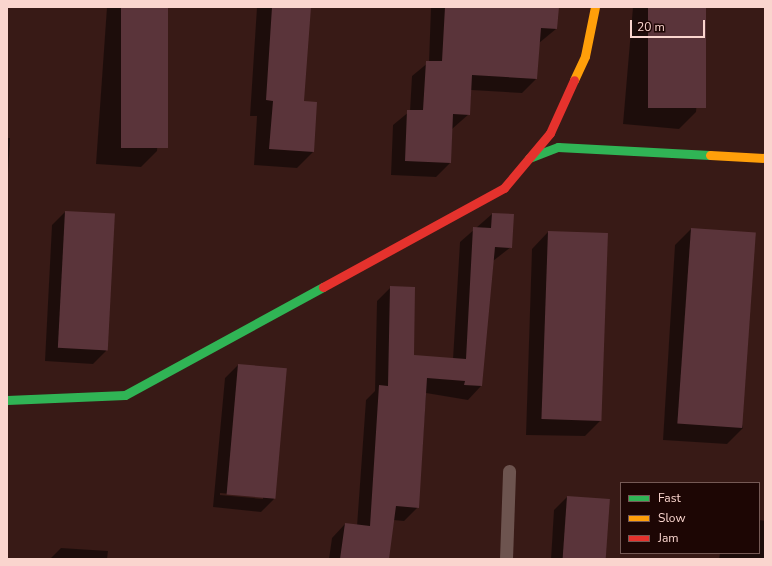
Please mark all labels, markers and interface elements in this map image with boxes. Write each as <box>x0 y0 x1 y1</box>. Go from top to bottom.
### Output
scale bar <box>632 12 707 38</box>
text: 20 m <box>637 19 665 35</box>
legend <box>620 482 760 554</box>
text: Fast <box>658 490 681 506</box>
text: Slow <box>658 510 686 526</box>
text: Jam <box>658 530 679 546</box>

